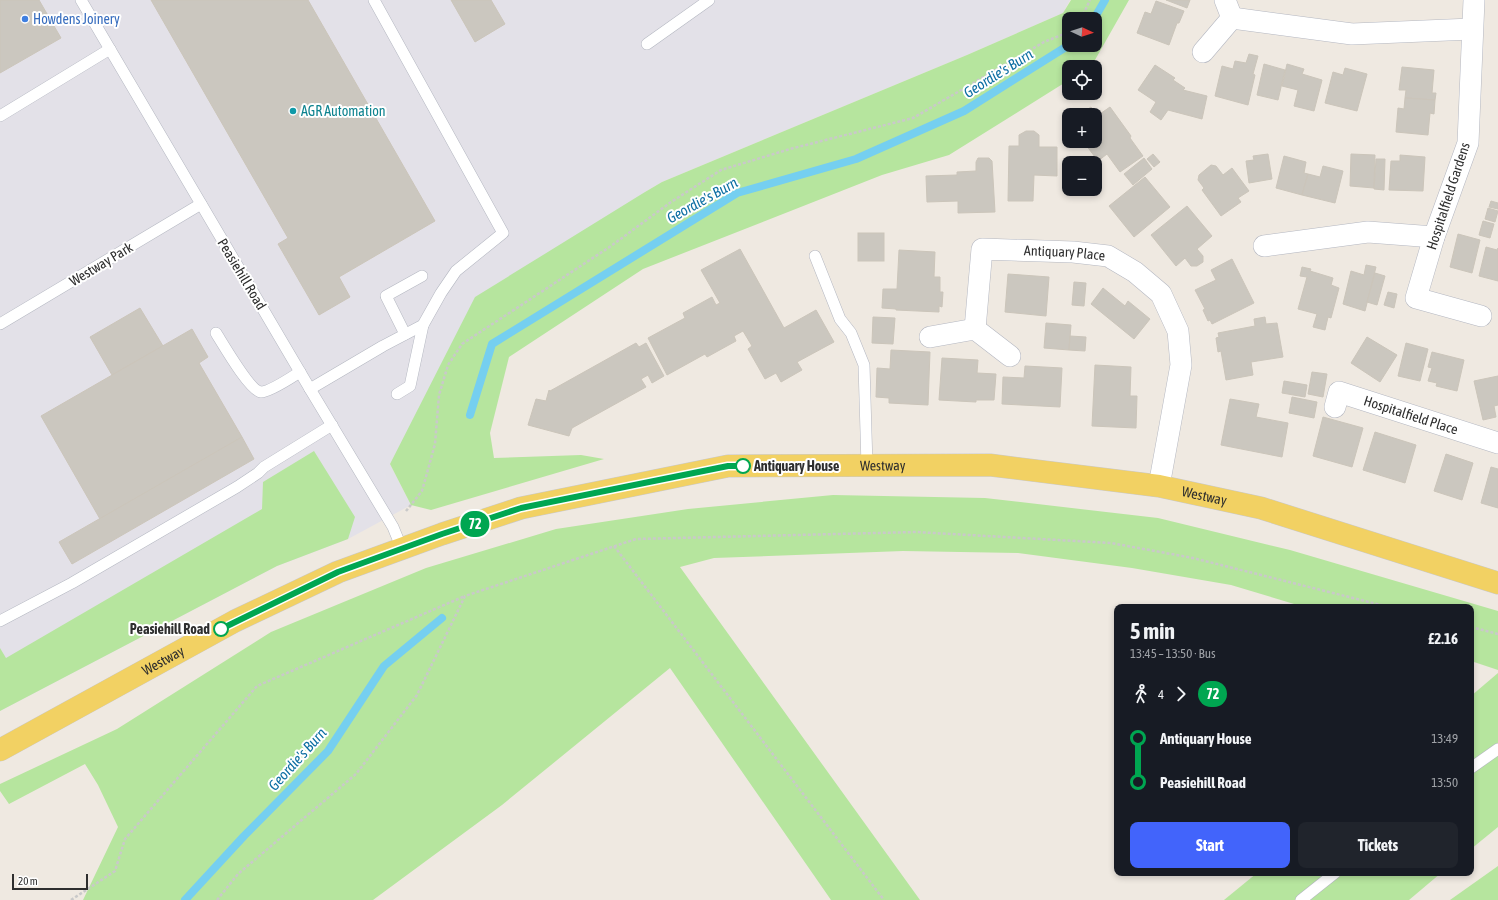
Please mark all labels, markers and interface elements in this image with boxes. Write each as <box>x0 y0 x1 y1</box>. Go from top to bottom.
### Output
place label: Howdens Joinery <box>33 11 120 27</box>
north arrow <box>1062 12 1102 52</box>
map controls <box>1062 12 1102 196</box>
marker: Howdens Joinery <box>20 14 30 24</box>
water label: Geordie's Burn <box>960 45 1036 101</box>
button: locate <box>1062 60 1102 100</box>
place label: AGR Automation <box>301 103 386 119</box>
marker: AGR Automation <box>288 106 298 116</box>
button: + <box>1062 108 1102 148</box>
street label: Hospitalfield Gardens <box>1423 140 1473 252</box>
button: − <box>1062 156 1102 196</box>
water label: Geordie's Burn <box>664 174 740 226</box>
street label: Peasiehill Road <box>214 236 270 312</box>
street label: Westway Park <box>67 239 135 289</box>
street label: Antiquary Place <box>1024 242 1106 264</box>
street label: Hospitalfield Place <box>1362 392 1460 438</box>
street label: Westway <box>860 457 906 473</box>
marker: Antiquary House <box>735 458 751 474</box>
place label: Antiquary House <box>753 458 839 474</box>
street label: Westway <box>1180 483 1229 508</box>
line badge: 72 <box>457 511 493 537</box>
text: 72 <box>468 516 482 532</box>
text: 5 min <box>1130 618 1175 644</box>
place label: Peasiehill Road <box>130 621 210 637</box>
marker: Peasiehill Road <box>213 621 229 637</box>
text: £2.16 <box>1428 630 1458 647</box>
street label: Westway <box>139 642 187 678</box>
text: 13:45 – 13:50 · Bus <box>1130 646 1216 661</box>
icon: walk <box>1130 683 1152 705</box>
icon: forward <box>1170 683 1192 705</box>
text: 72 <box>1206 686 1219 702</box>
text: 4 <box>1158 687 1164 702</box>
water label: Geordie's Burn <box>264 724 330 794</box>
text: Antiquary House <box>1160 730 1252 747</box>
text: 13:49 <box>1431 731 1458 746</box>
text: Peasiehill Road <box>1160 774 1246 791</box>
text: 13:50 <box>1431 775 1458 790</box>
button: Start <box>1130 822 1290 868</box>
button: Tickets <box>1298 822 1458 868</box>
scale bar <box>12 872 88 891</box>
text: 20 m <box>18 875 38 887</box>

